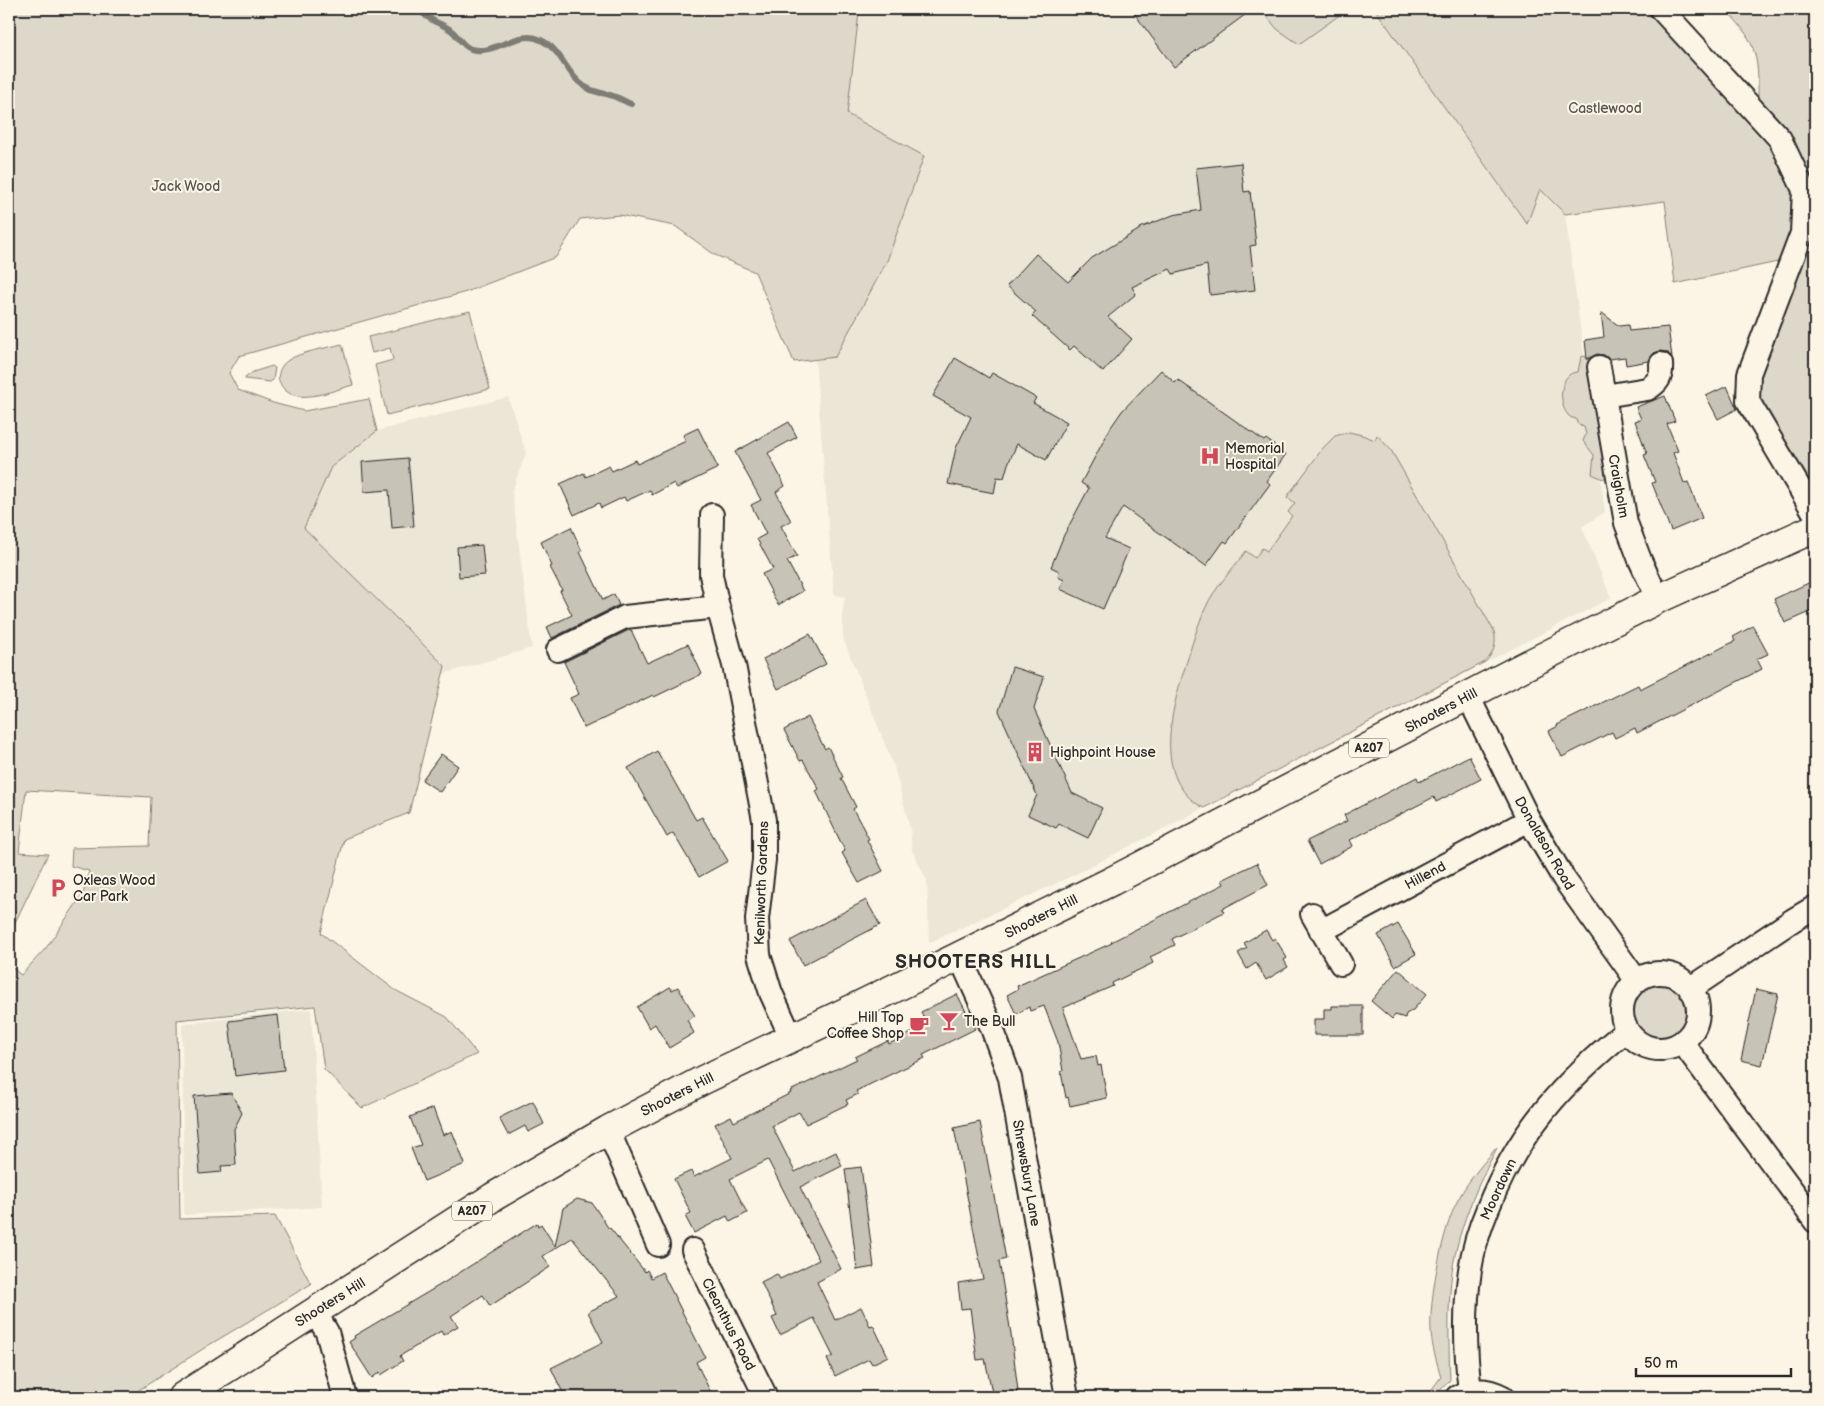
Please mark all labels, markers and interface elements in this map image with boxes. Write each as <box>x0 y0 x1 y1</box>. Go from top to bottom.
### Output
park label: Castlewood <box>1568 100 1642 117</box>
park label: Jack Wood <box>152 178 220 195</box>
place label: Memorial Hospital <box>1225 440 1284 473</box>
hospital icon: Memorial Hospital <box>1199 445 1221 467</box>
street label: Craigholm <box>1605 453 1632 519</box>
street label: Shooters Hill <box>1402 684 1480 737</box>
road number: A207 <box>1349 738 1389 758</box>
building icon: Highpoint House <box>1024 741 1046 763</box>
place label: Highpoint House <box>1050 744 1156 761</box>
street label: Donaldson Road <box>1511 793 1578 893</box>
street label: Kenilworth Gardens <box>751 821 772 945</box>
street label: Hillend <box>1402 858 1449 893</box>
place label: Oxleas Wood Car Park <box>73 872 156 905</box>
parking icon: Oxleas Wood Car Park <box>47 877 69 899</box>
street label: Shooters Hill <box>1002 891 1081 942</box>
district label: SHOOTERS HILL <box>895 951 1057 974</box>
place label: Hill Top Coffee Shop <box>827 1009 904 1042</box>
bar icon: The Bull <box>938 1010 960 1032</box>
place label: The Bull <box>964 1013 1016 1030</box>
cafe icon: Hill Top Coffee Shop <box>908 1014 930 1036</box>
street label: Shooters Hill <box>638 1069 717 1120</box>
street label: Shrewsbury Lane <box>1009 1119 1044 1228</box>
street label: Moordown <box>1477 1156 1520 1223</box>
road number: A207 <box>452 1202 492 1220</box>
street label: Shooters Hill <box>292 1274 369 1331</box>
street label: Cleanthus Road <box>698 1275 759 1373</box>
scale bar <box>1636 1346 1792 1378</box>
text: 50 m <box>1644 1354 1678 1373</box>

